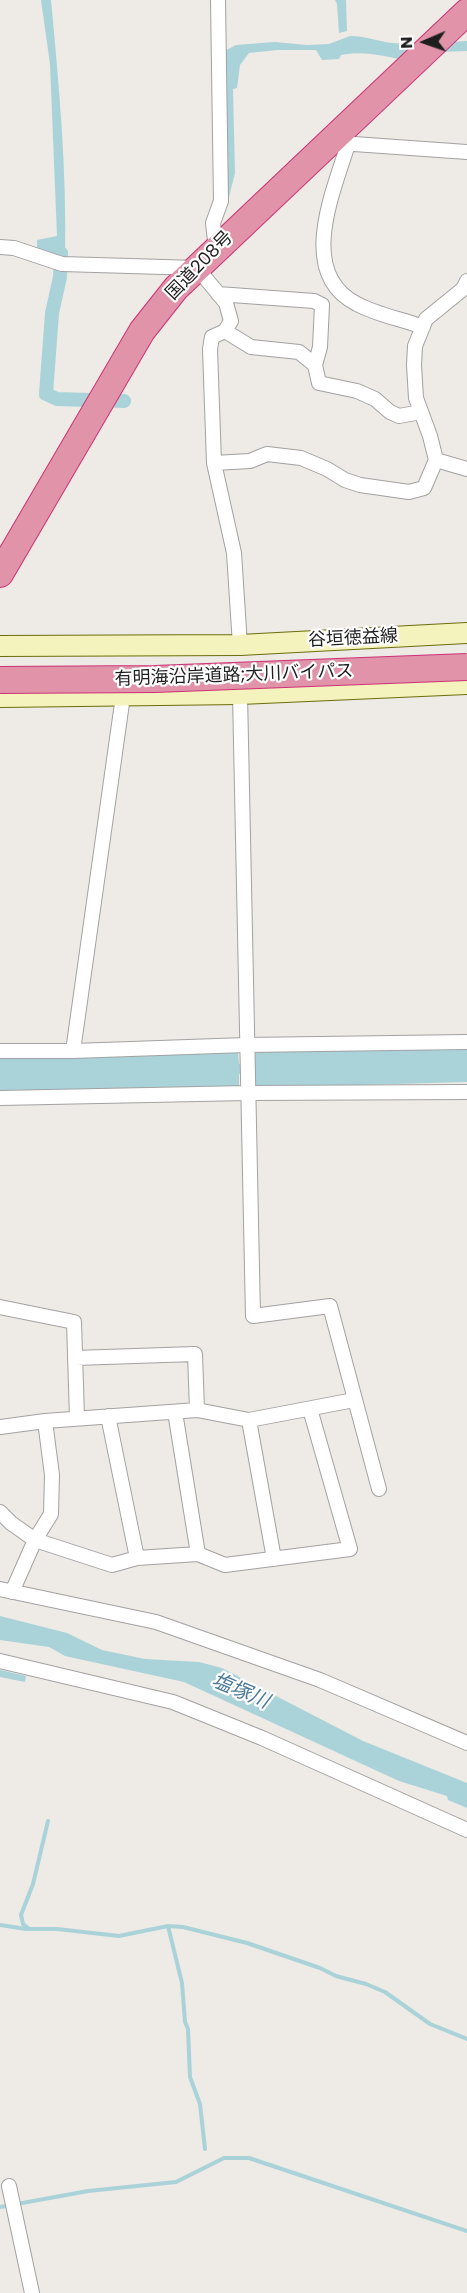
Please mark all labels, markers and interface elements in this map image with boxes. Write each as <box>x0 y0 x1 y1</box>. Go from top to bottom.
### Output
north arrow <box>395 12 455 72</box>
text: N <box>395 36 418 49</box>
street label: 国道208号 <box>162 227 238 305</box>
street label: 谷垣徳益線 <box>307 626 399 652</box>
street label: 有明海沿岸道路;大川バイパス <box>114 661 354 691</box>
water label: 塩塚川 <box>208 1669 272 1715</box>

